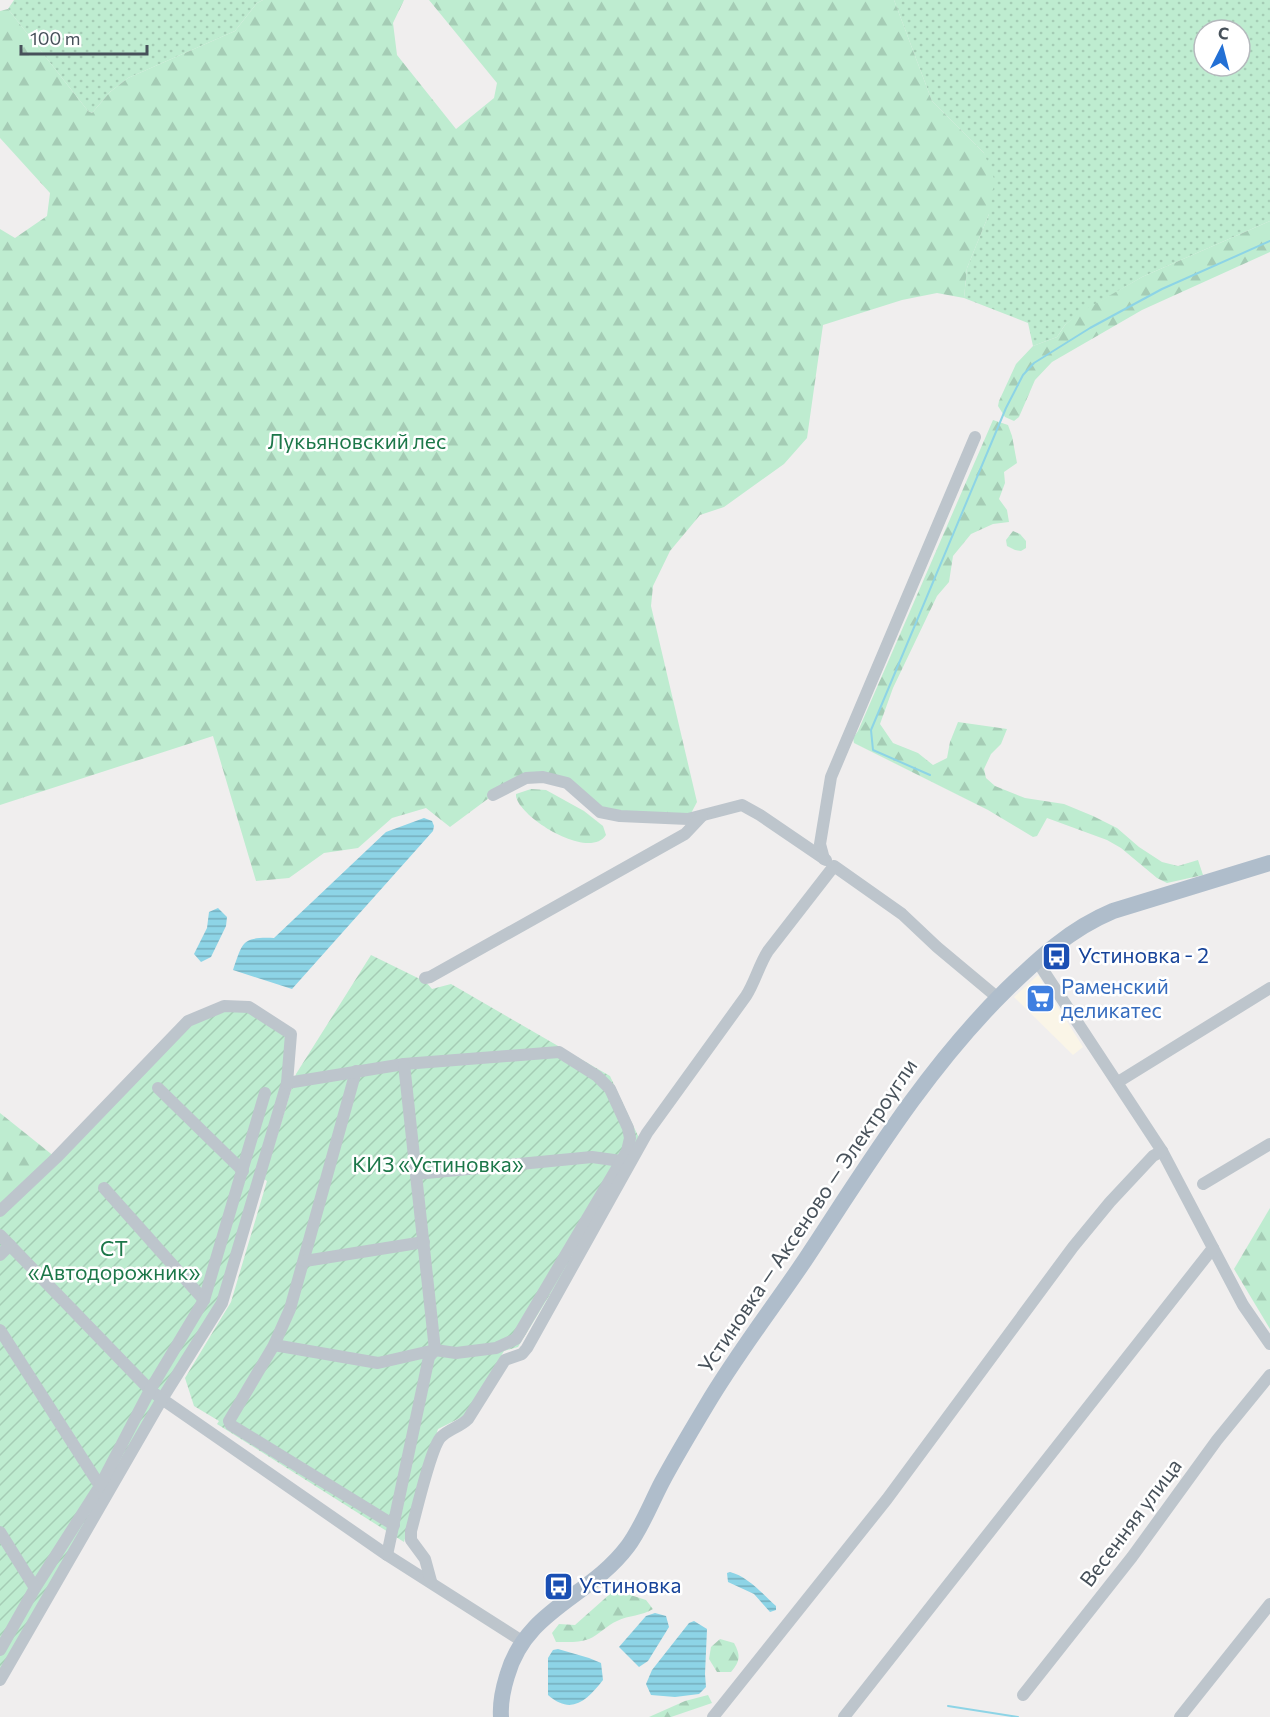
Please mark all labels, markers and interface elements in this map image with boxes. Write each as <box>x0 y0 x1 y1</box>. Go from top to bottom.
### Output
scale bar <box>21 18 147 56</box>
north arrow <box>1192 18 1252 78</box>
text: С <box>1217 23 1230 43</box>
text: 100 m <box>30 27 80 49</box>
park label: Лукьяновский лес <box>268 428 446 453</box>
bus stop icon: Устиновка - 2 <box>1041 940 1073 972</box>
place label: Устиновка - 2 <box>1078 942 1209 967</box>
place label: Раменский деликатес <box>1061 973 1169 1022</box>
supermarket icon: Раменский деликатес <box>1024 983 1056 1015</box>
street label: Устиновка — Аксеново — Электроугли <box>692 1054 921 1377</box>
park label: КИЗ «Устиновка» <box>352 1151 524 1176</box>
park label: СТ «Автодорожник» <box>28 1235 200 1284</box>
street label: Весенняя улица <box>1074 1453 1186 1591</box>
bus stop icon: Устиновка <box>542 1570 574 1602</box>
place label: Устиновка <box>579 1572 681 1597</box>

